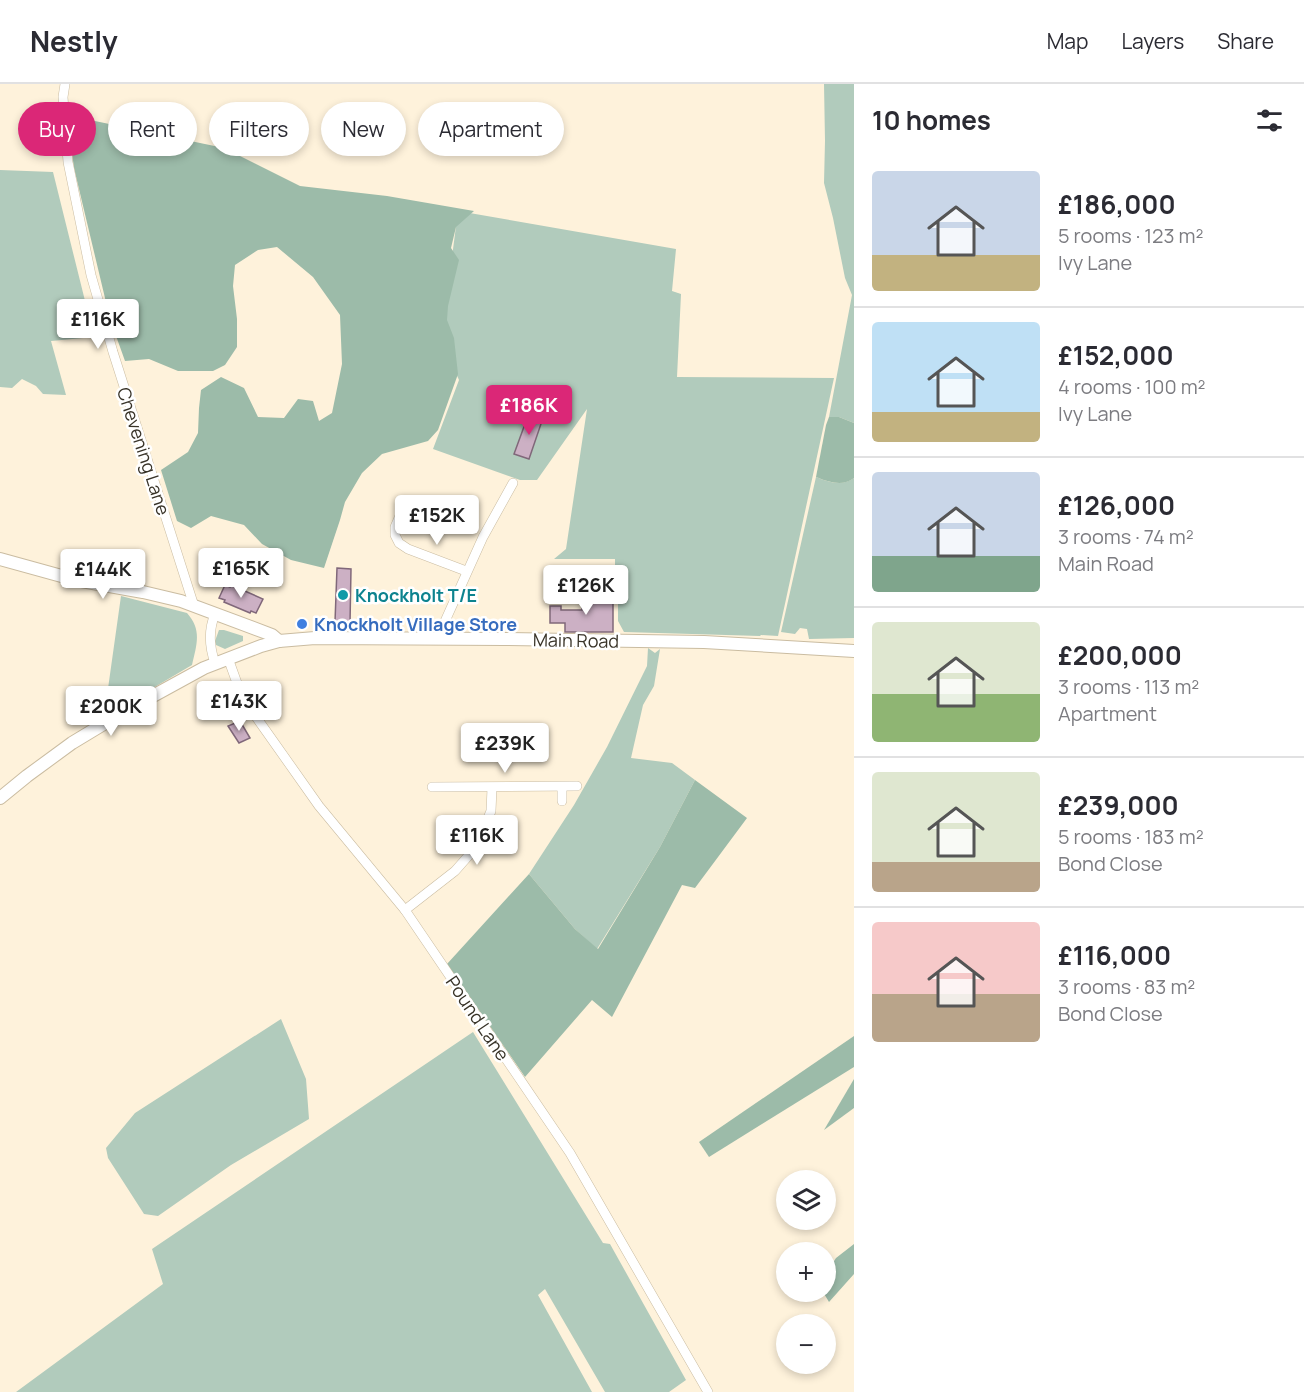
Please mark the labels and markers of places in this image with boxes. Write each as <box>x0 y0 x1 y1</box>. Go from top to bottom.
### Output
pin: £116K <box>56 299 140 350</box>
pin: £186K <box>487 385 571 436</box>
pin: £152K <box>395 495 479 546</box>
pin: £165K <box>199 548 283 599</box>
pin: £144K <box>61 549 145 600</box>
pin: £126K <box>544 565 628 616</box>
place label: Knockholt T/E <box>355 583 477 607</box>
marker: Knockholt T/E <box>336 588 350 602</box>
place label: Knockholt Village Store <box>314 612 517 636</box>
marker: Knockholt Village Store <box>295 617 309 631</box>
pin: £143K <box>197 681 281 732</box>
pin: £200K <box>69 686 153 737</box>
pin: £239K <box>463 723 547 774</box>
pin: £116K <box>435 815 519 866</box>

